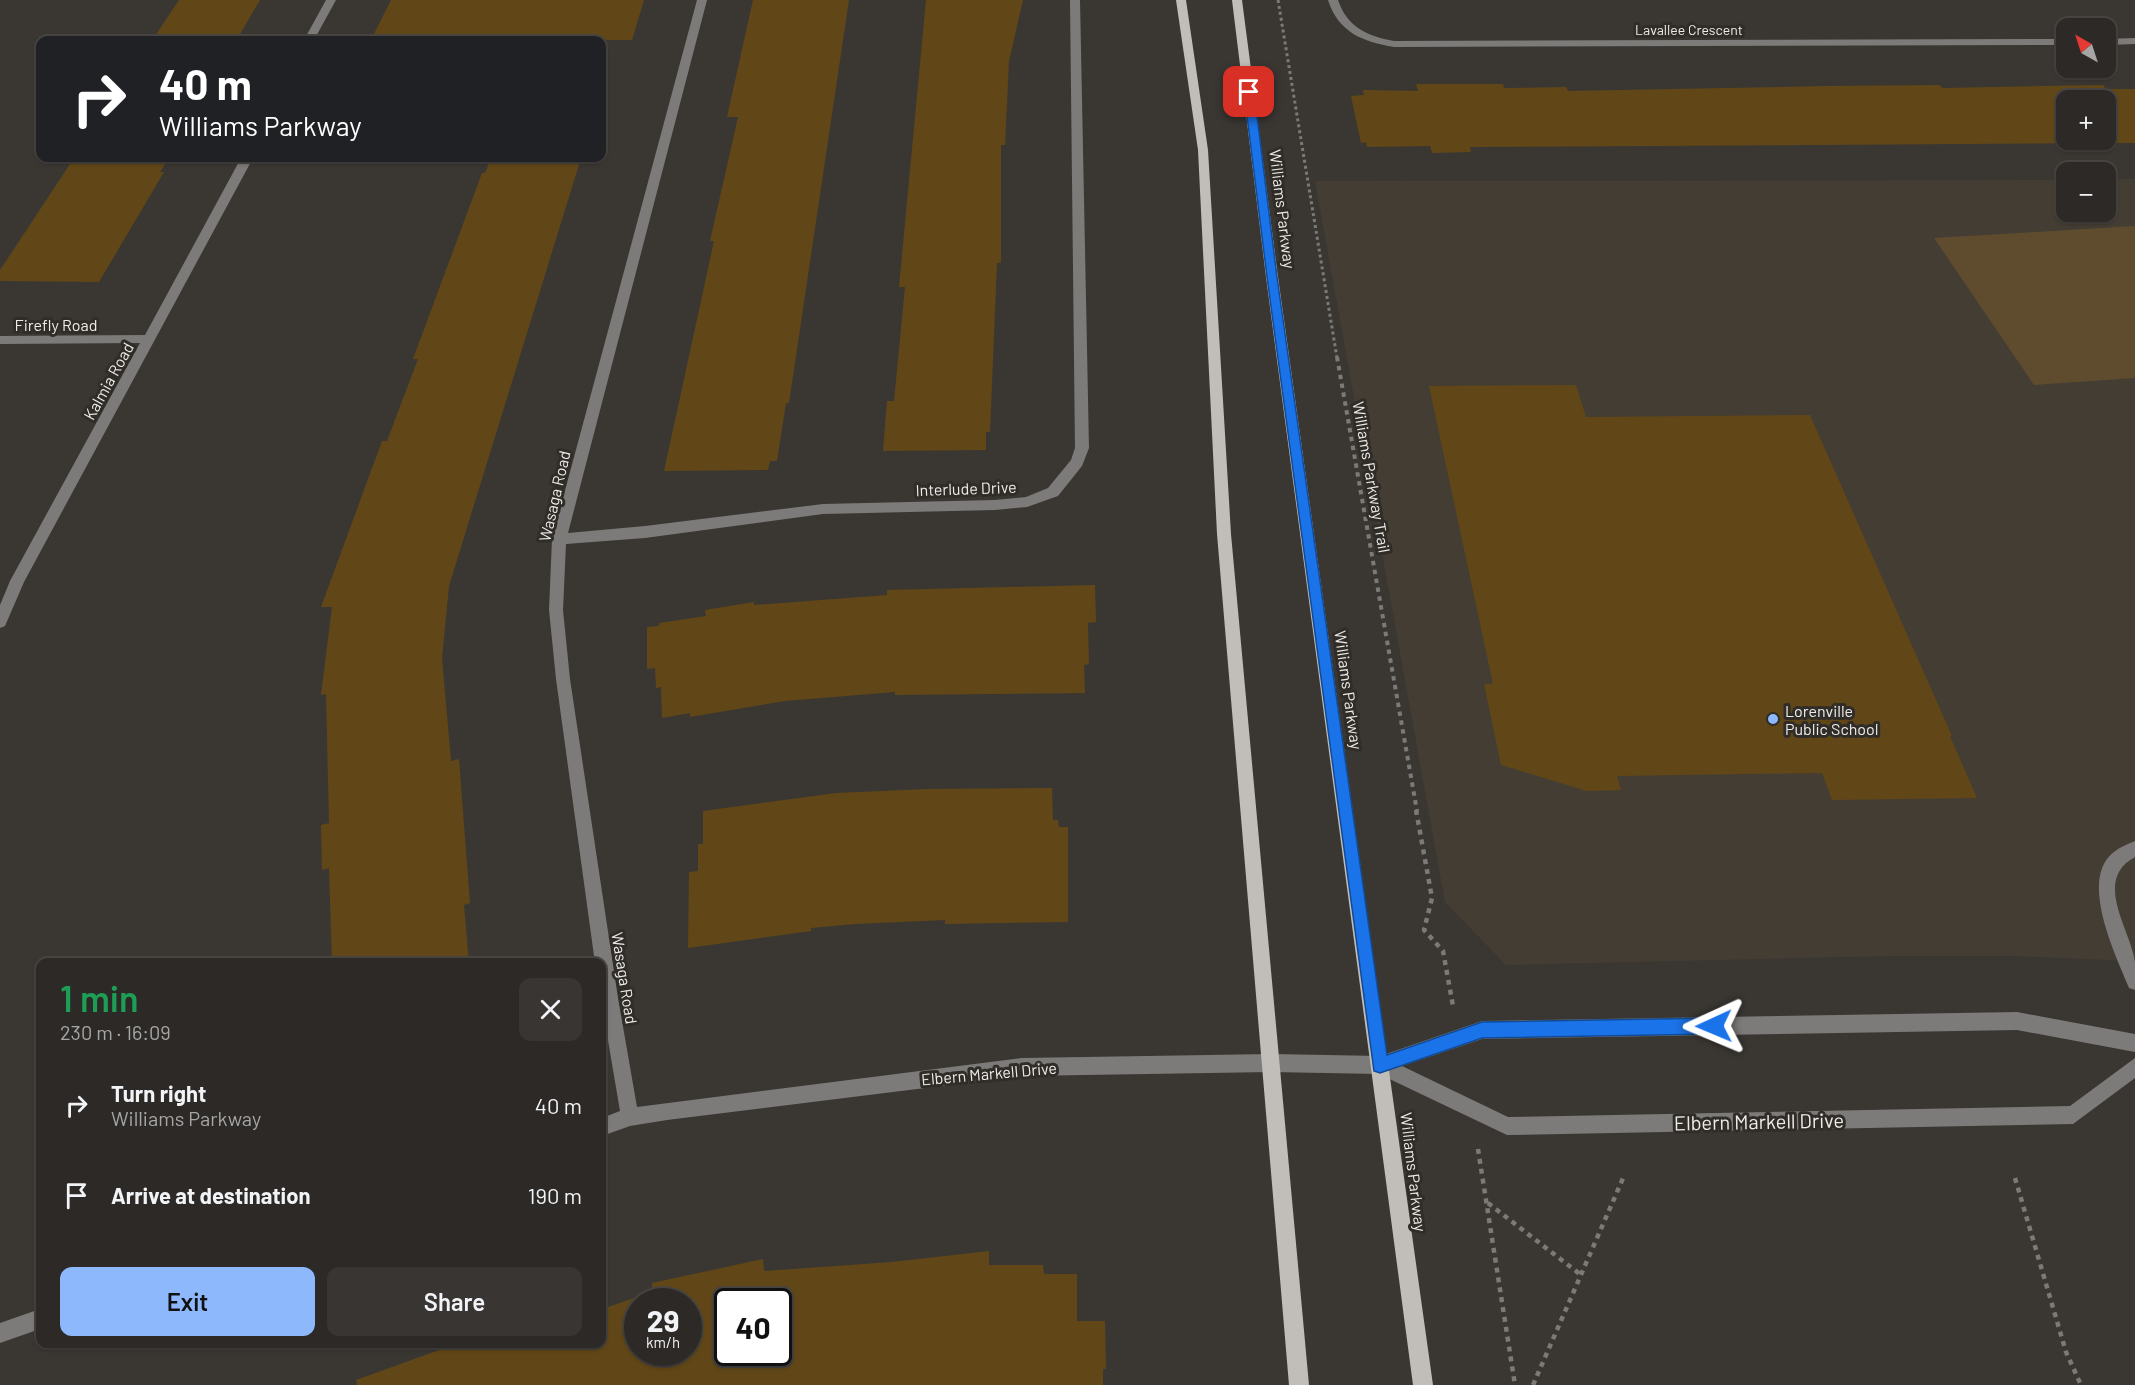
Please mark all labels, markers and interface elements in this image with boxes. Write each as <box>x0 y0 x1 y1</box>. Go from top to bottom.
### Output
north arrow <box>2056 18 2116 78</box>
map controls <box>2056 18 2116 222</box>
street label: Lavallee Crescent <box>1635 21 1743 38</box>
text: 40 m <box>159 58 252 108</box>
icon: right <box>60 60 138 138</box>
pin <box>1223 66 1274 117</box>
icon: arrive <box>1232 75 1265 108</box>
button: + <box>2056 90 2116 150</box>
text: Williams Parkway <box>159 109 362 141</box>
street label: Williams Parkway <box>1266 148 1300 270</box>
button: − <box>2056 162 2116 222</box>
street label: Firefly Road <box>15 315 97 334</box>
street label: Kalmia Road <box>79 339 137 423</box>
street label: Williams Parkway Trail <box>1349 400 1395 554</box>
street label: Wasaga Road <box>534 449 574 543</box>
street label: Interlude Drive <box>915 477 1017 499</box>
street label: Williams Parkway <box>1331 629 1367 751</box>
place label: Lorenville Public School <box>1785 701 1878 738</box>
marker: Lorenville Public School <box>1766 712 1780 726</box>
street label: Wasaga Road <box>608 931 642 1025</box>
text: 1 min <box>60 976 139 1019</box>
button: close <box>519 978 582 1041</box>
position arrow <box>1682 994 1746 1058</box>
text: 230 m · 16:09 <box>60 1020 171 1044</box>
street label: Elbern Markell Drive <box>920 1058 1058 1088</box>
text: Turn right <box>111 1080 206 1106</box>
icon: right <box>60 1089 93 1122</box>
text: 40 m <box>535 1092 582 1118</box>
text: Williams Parkway <box>111 1106 261 1130</box>
street label: Elbern Markell Drive <box>1674 1108 1844 1134</box>
street label: Williams Parkway <box>1397 1111 1431 1233</box>
icon: arrive <box>60 1179 93 1212</box>
text: Arrive at destination <box>111 1182 310 1208</box>
text: 190 m <box>528 1182 582 1208</box>
button: Exit <box>60 1267 315 1336</box>
button: Share <box>327 1267 582 1336</box>
speed limit sign: 40 <box>714 1288 792 1366</box>
text: 29 <box>647 1302 679 1338</box>
text: km/h <box>646 1333 680 1351</box>

